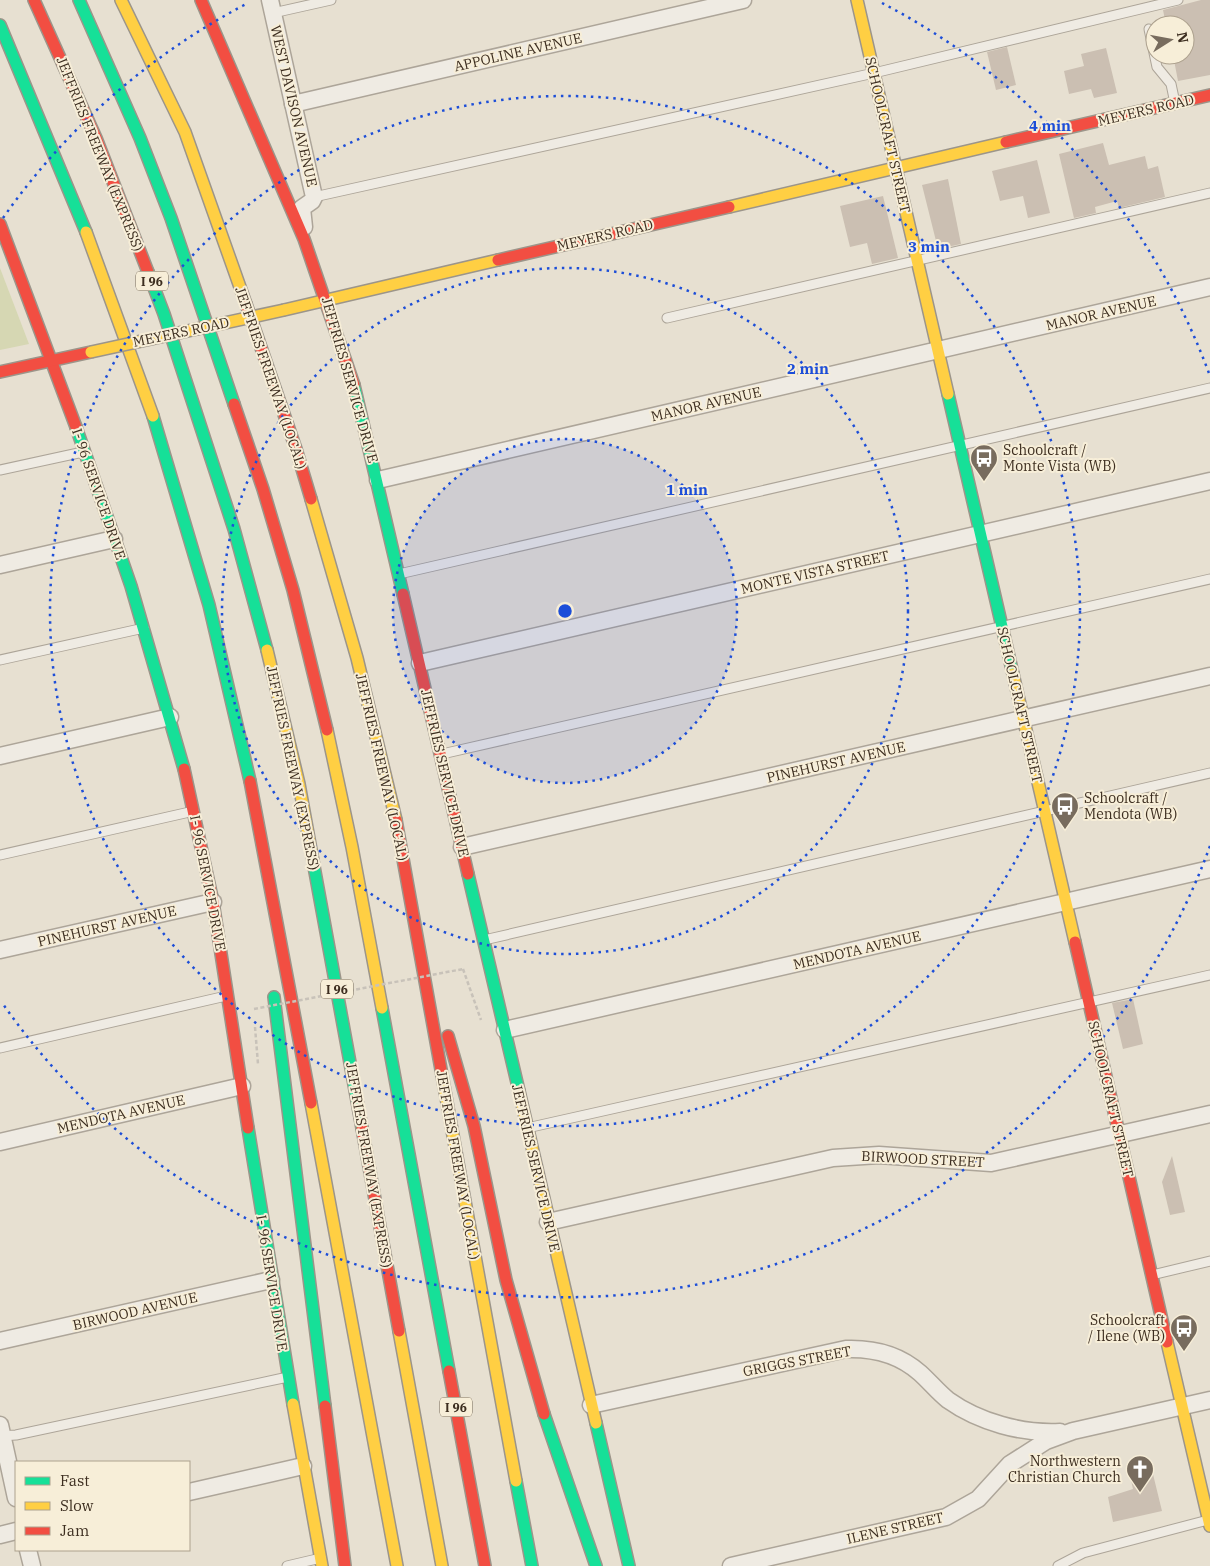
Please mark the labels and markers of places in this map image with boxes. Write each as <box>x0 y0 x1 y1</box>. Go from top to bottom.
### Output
place label: Schoolcraft / Monte Vista (WB) <box>1003 441 1116 475</box>
bus stop icon: Schoolcraft / Monte Vista (WB) <box>969 443 999 482</box>
centre of rings <box>556 602 574 620</box>
place label: Schoolcraft / Mendota (WB) <box>1084 789 1177 823</box>
bus stop icon: Schoolcraft / Mendota (WB) <box>1050 791 1080 830</box>
place label: Schoolcraft / Ilene (WB) <box>1088 1311 1165 1345</box>
bus stop icon: Schoolcraft / Ilene (WB) <box>1169 1313 1199 1352</box>
place label: Northwestern Christian Church <box>1008 1452 1121 1486</box>
church icon: Northwestern Christian Church <box>1125 1454 1155 1493</box>

